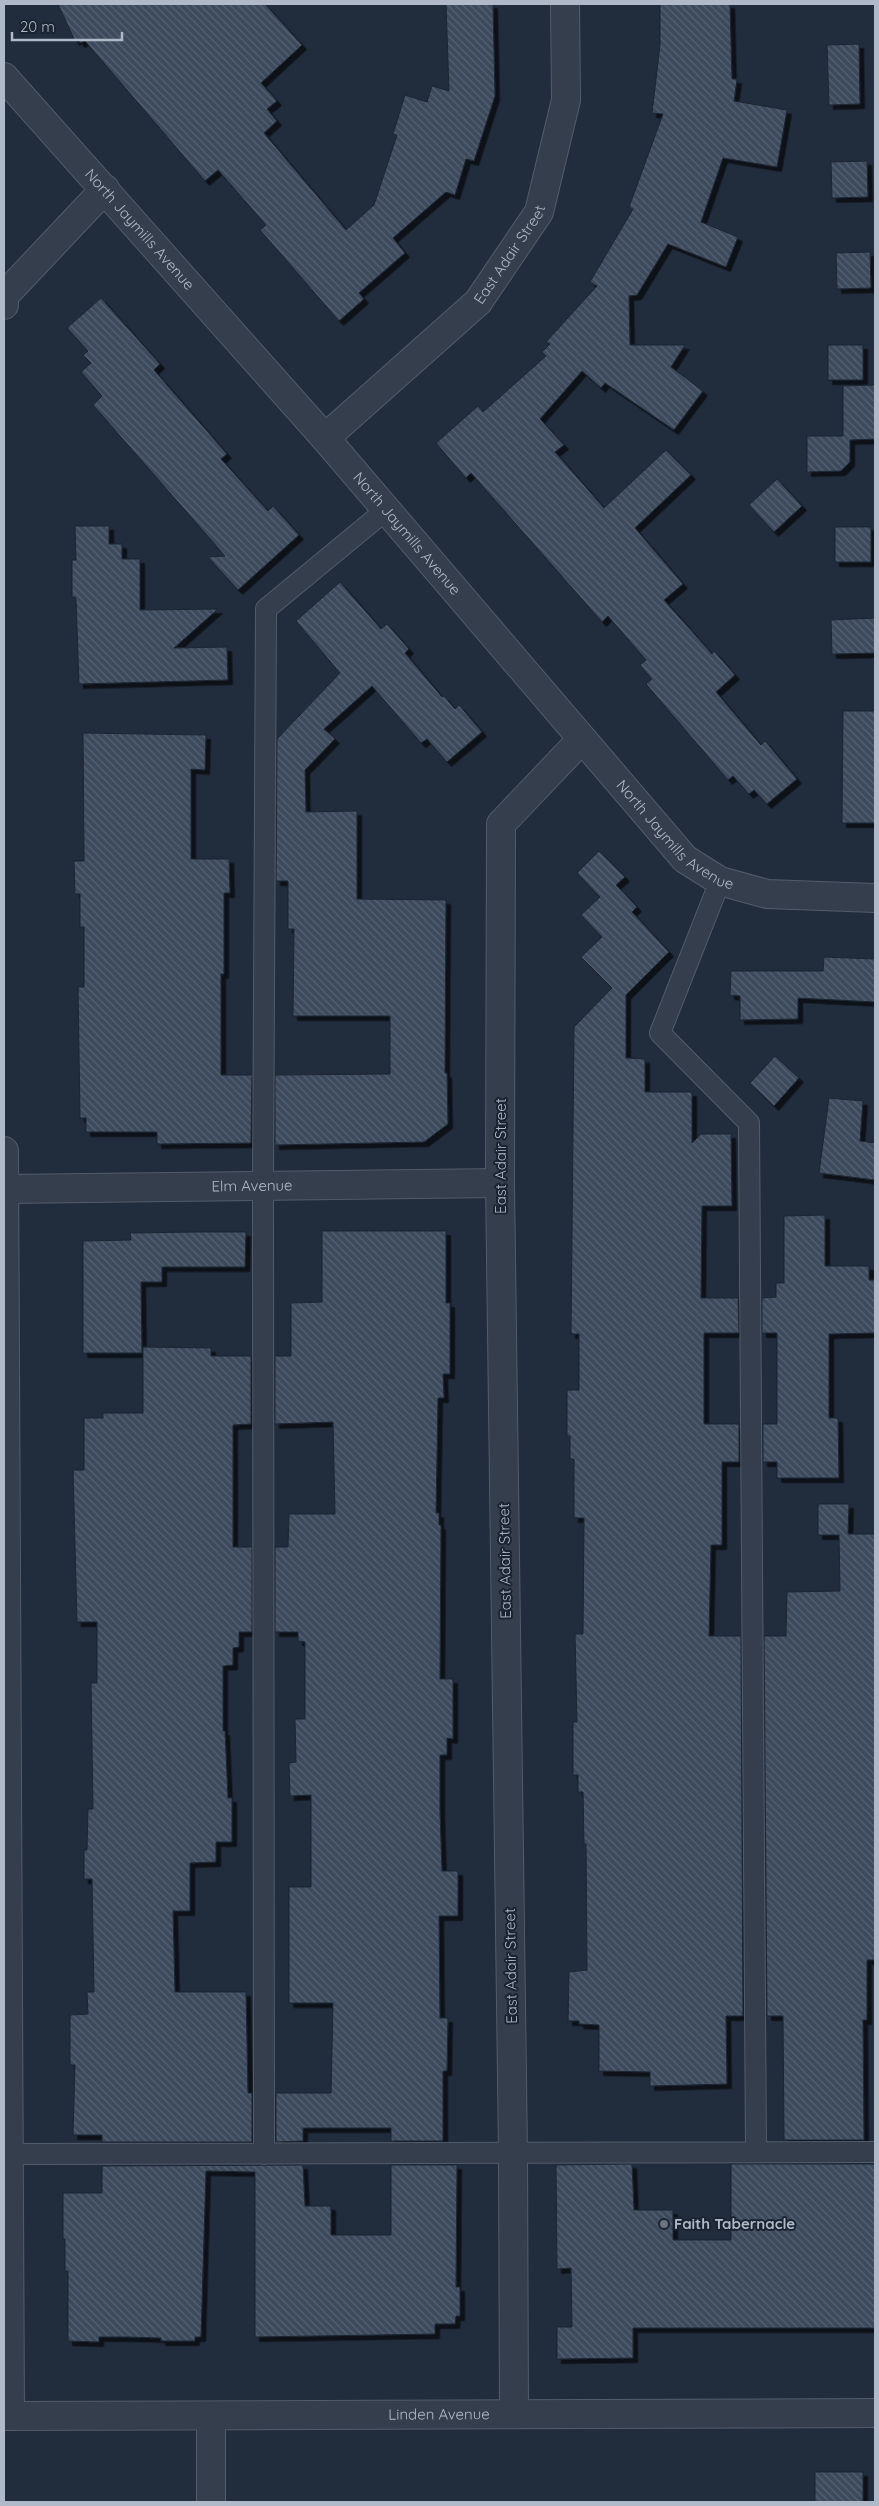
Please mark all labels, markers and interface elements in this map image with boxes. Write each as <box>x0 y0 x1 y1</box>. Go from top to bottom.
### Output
scale bar <box>12 10 122 42</box>
text: 20 m <box>20 17 55 36</box>
street label: North Jaymills Avenue <box>81 164 199 294</box>
street label: East Adair Street <box>469 203 549 308</box>
street label: North Jaymills Avenue <box>349 468 465 599</box>
street label: North Jaymills Avenue <box>612 776 736 893</box>
street label: East Adair Street <box>491 1098 510 1214</box>
street label: Elm Avenue <box>211 1176 293 1195</box>
street label: East Adair Street <box>494 1503 515 1619</box>
street label: East Adair Street <box>500 1908 521 2024</box>
place label: Faith Tabernacle <box>674 2214 795 2233</box>
marker: Faith Tabernacle <box>658 2218 670 2230</box>
street label: Linden Avenue <box>388 2404 490 2424</box>

